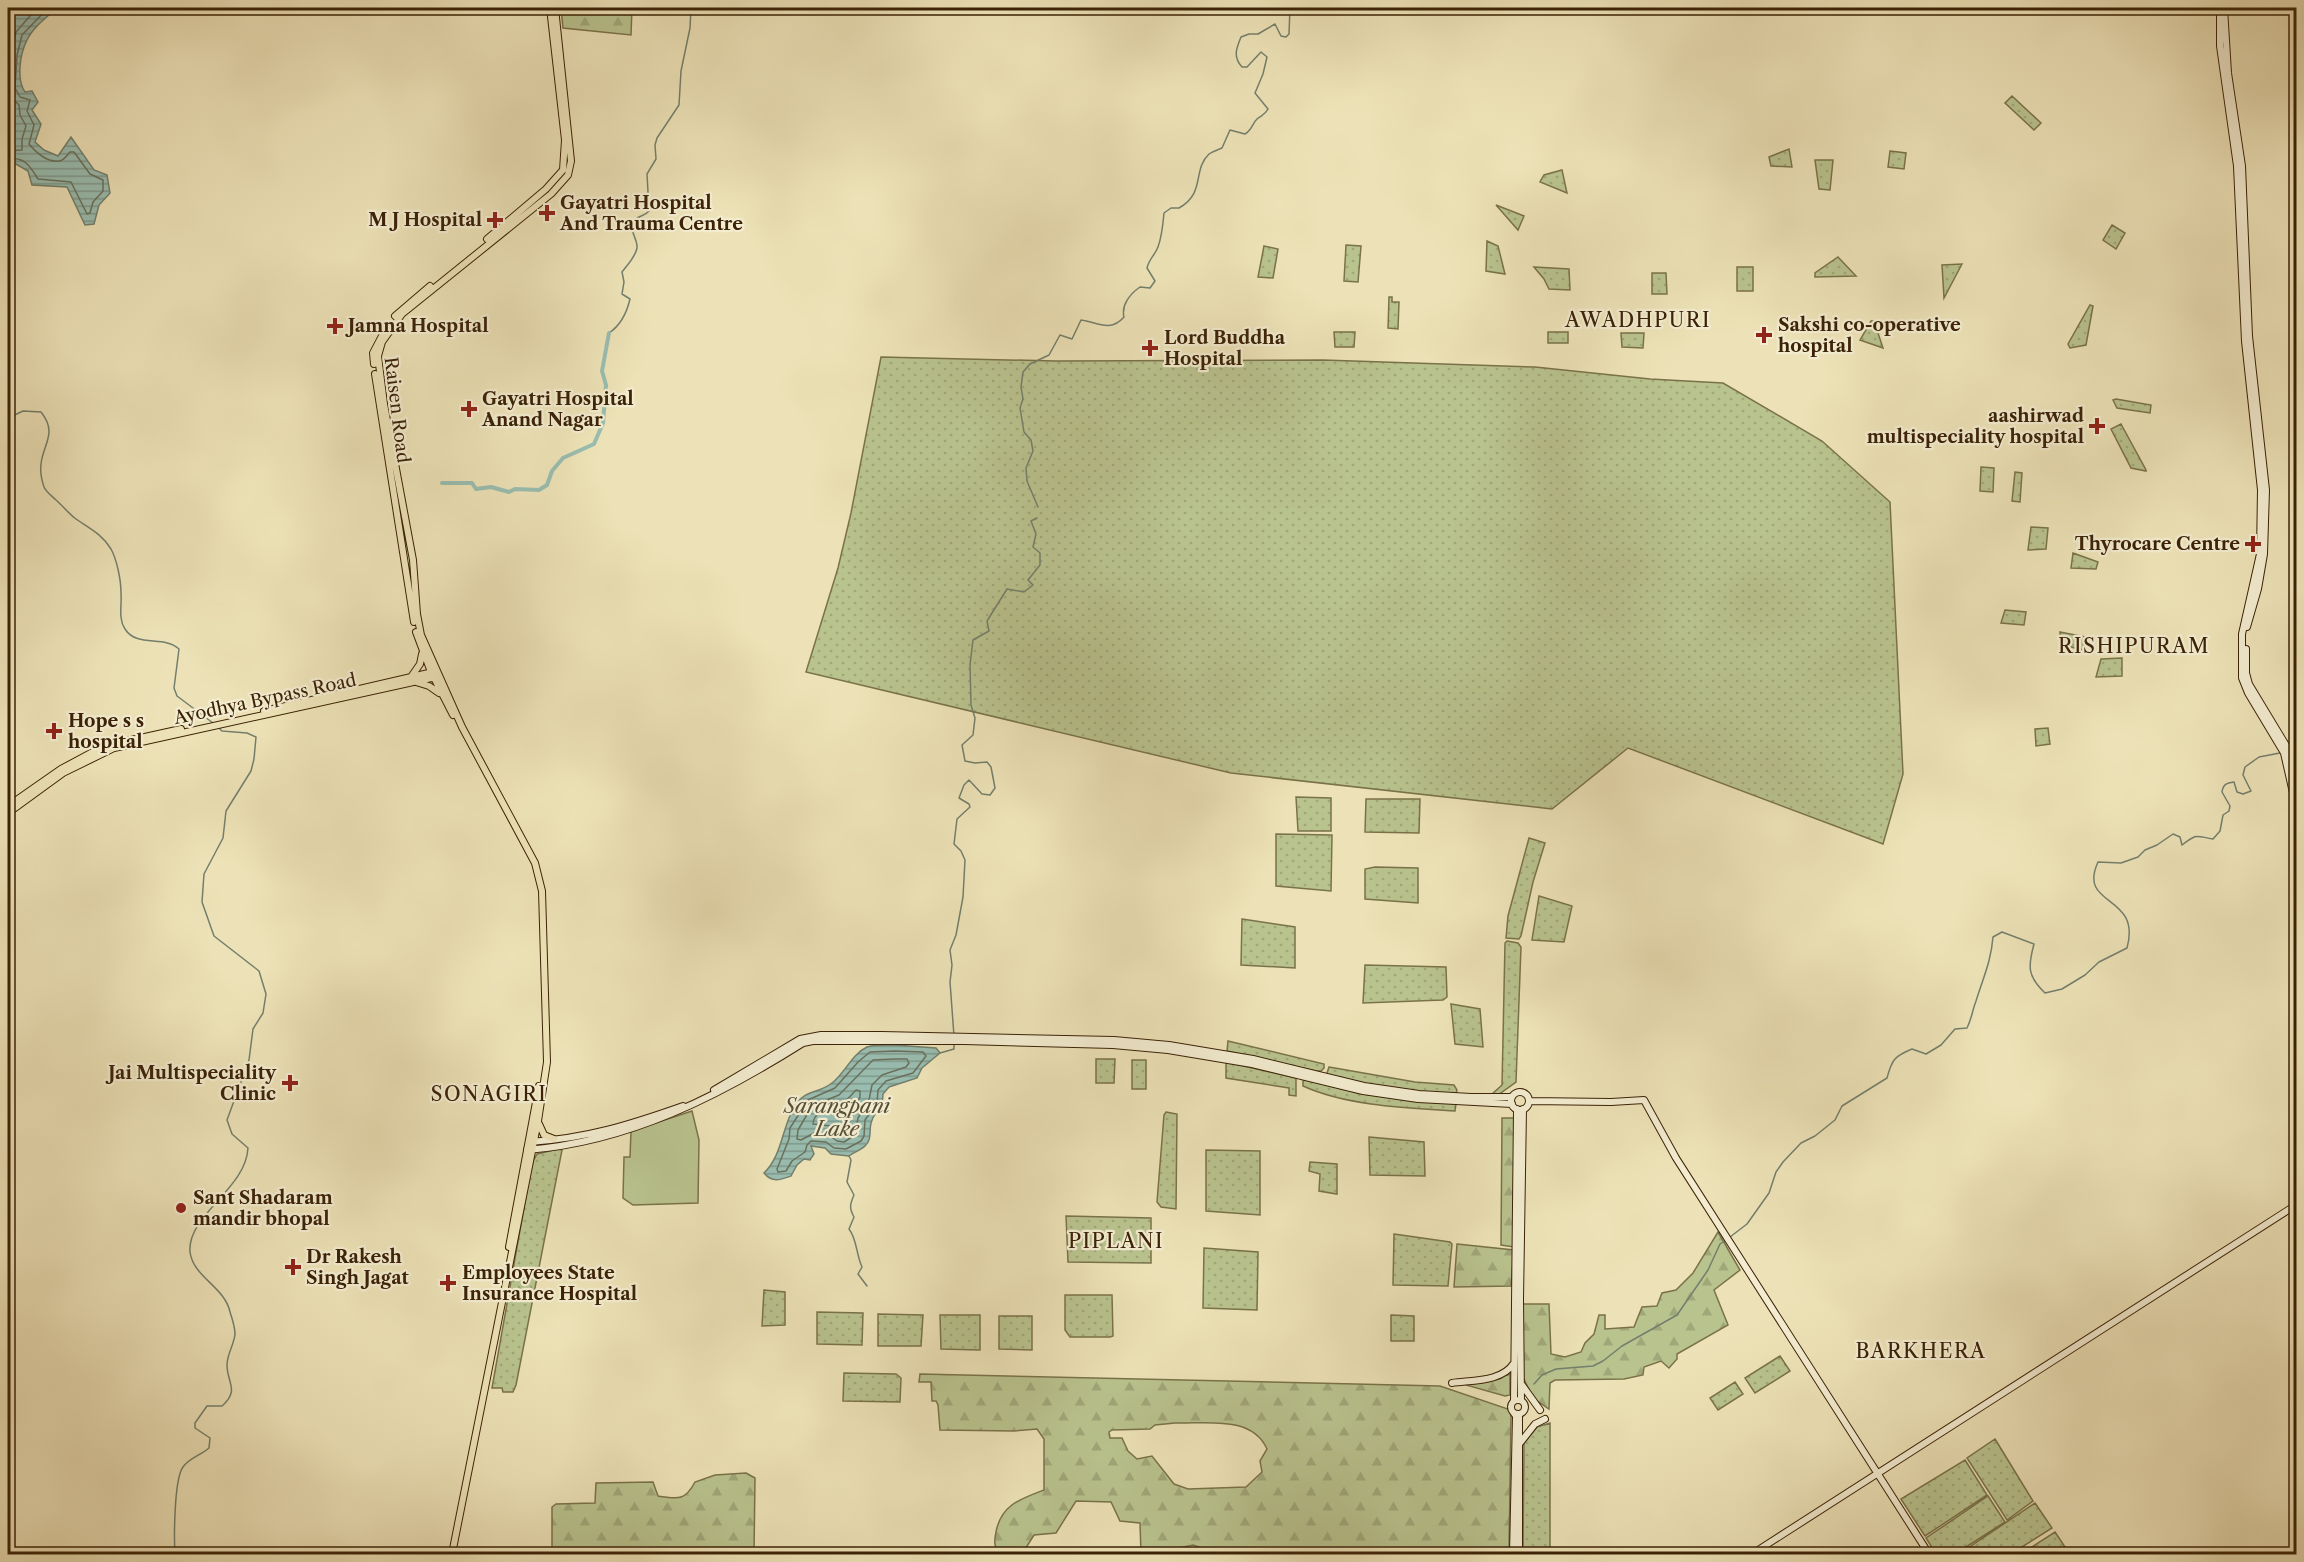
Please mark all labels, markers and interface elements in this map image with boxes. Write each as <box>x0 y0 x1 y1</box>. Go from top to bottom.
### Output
place label: Gayatri Hospital And Trauma Centre <box>559 192 743 235</box>
marker: Gayatri Hospital And Trauma Centre <box>538 204 556 222</box>
place label: M J Hospital <box>368 209 482 231</box>
marker: M J Hospital <box>486 211 504 229</box>
district label: AWADHPURI <box>1564 308 1711 332</box>
place label: Sakshi co-operative hospital <box>1778 314 1961 357</box>
place label: Jamna Hospital <box>345 315 489 337</box>
marker: Jamna Hospital <box>326 317 344 335</box>
marker: Sakshi co-operative hospital <box>1755 326 1773 344</box>
place label: Lord Buddha Hospital <box>1164 327 1286 370</box>
marker: Lord Buddha Hospital <box>1141 339 1159 357</box>
street label: Raisen Road <box>380 356 414 464</box>
place label: Gayatri Hospital Anand Nagar <box>481 388 634 431</box>
marker: Gayatri Hospital Anand Nagar <box>460 400 478 418</box>
place label: aashirwad multispeciality hospital <box>1867 405 2084 448</box>
marker: aashirwad multispeciality hospital <box>2088 417 2106 435</box>
place label: Thyrocare Centre <box>2075 533 2240 555</box>
marker: Thyrocare Centre <box>2244 535 2262 553</box>
district label: RISHIPURAM <box>2058 634 2210 658</box>
street label: Ayodhya Bypass Road <box>171 669 358 729</box>
place label: Hope s s hospital <box>68 710 144 753</box>
marker: Hope s s hospital <box>45 722 63 740</box>
place label: Jai Multispeciality Clinic <box>105 1062 277 1105</box>
marker: Jai Multispeciality Clinic <box>281 1074 299 1092</box>
district label: SONAGIRI <box>431 1082 547 1106</box>
water label: Sarangpani Lake <box>783 1094 892 1141</box>
place label: Sant Shadaram mandir bhopal <box>193 1187 333 1230</box>
marker: Sant Shadaram mandir bhopal <box>174 1201 188 1215</box>
district label: PIPLANI <box>1068 1229 1164 1253</box>
place label: Dr Rakesh Singh Jagat <box>306 1246 410 1289</box>
marker: Dr Rakesh Singh Jagat <box>284 1258 302 1276</box>
place label: Employees State Insurance Hospital <box>462 1262 637 1305</box>
marker: Employees State Insurance Hospital <box>439 1274 457 1292</box>
district label: BARKHERA <box>1856 1339 1986 1363</box>

